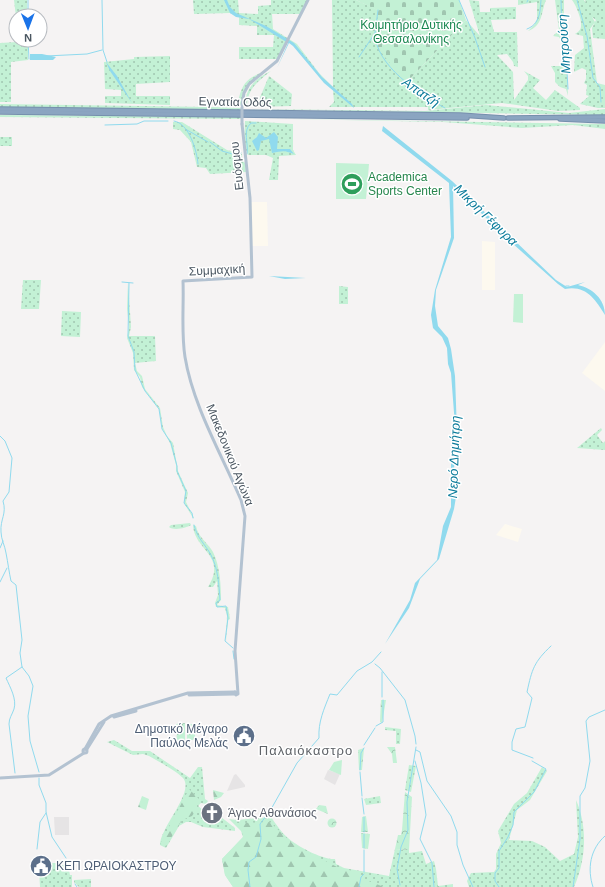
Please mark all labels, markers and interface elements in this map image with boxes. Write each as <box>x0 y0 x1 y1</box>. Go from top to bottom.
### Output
north arrow <box>8 8 48 48</box>
water label: Μητρούση <box>554 14 574 74</box>
park label: Κοιμητήριο Δυτικής Θεσσαλονίκης <box>360 18 462 46</box>
text: N <box>24 32 32 44</box>
water label: Απατζή <box>399 74 443 110</box>
street label: Εγνατία Οδός <box>198 94 272 110</box>
street label: Ευόσμου <box>227 141 247 191</box>
place label: Academica Sports Center <box>368 170 442 198</box>
sports icon: Academica Sports Center <box>339 171 365 197</box>
water label: Μικρή Γέφυρα <box>451 181 521 249</box>
street label: Συμμαχική <box>188 262 246 278</box>
street label: Μακεδονικού Αγώνα <box>203 402 257 508</box>
water label: Νερό Δημήτρη <box>445 415 463 499</box>
place label: Δημοτικό Μέγαρο Παύλος Μελάς <box>135 722 228 750</box>
public building icon: Δημοτικό Μέγαρο Παύλος Μελάς <box>231 723 257 749</box>
district label: Παλαιόκαστρο <box>259 743 353 758</box>
church icon: Άγιος Αθανάσιος <box>199 800 225 826</box>
place label: Άγιος Αθανάσιος <box>228 806 317 820</box>
public building icon: ΚΕΠ ΩΡΑΙΟΚΑΣΤΡΟΥ <box>28 853 54 879</box>
place label: ΚΕΠ ΩΡΑΙΟΚΑΣΤΡΟΥ <box>56 859 176 873</box>

